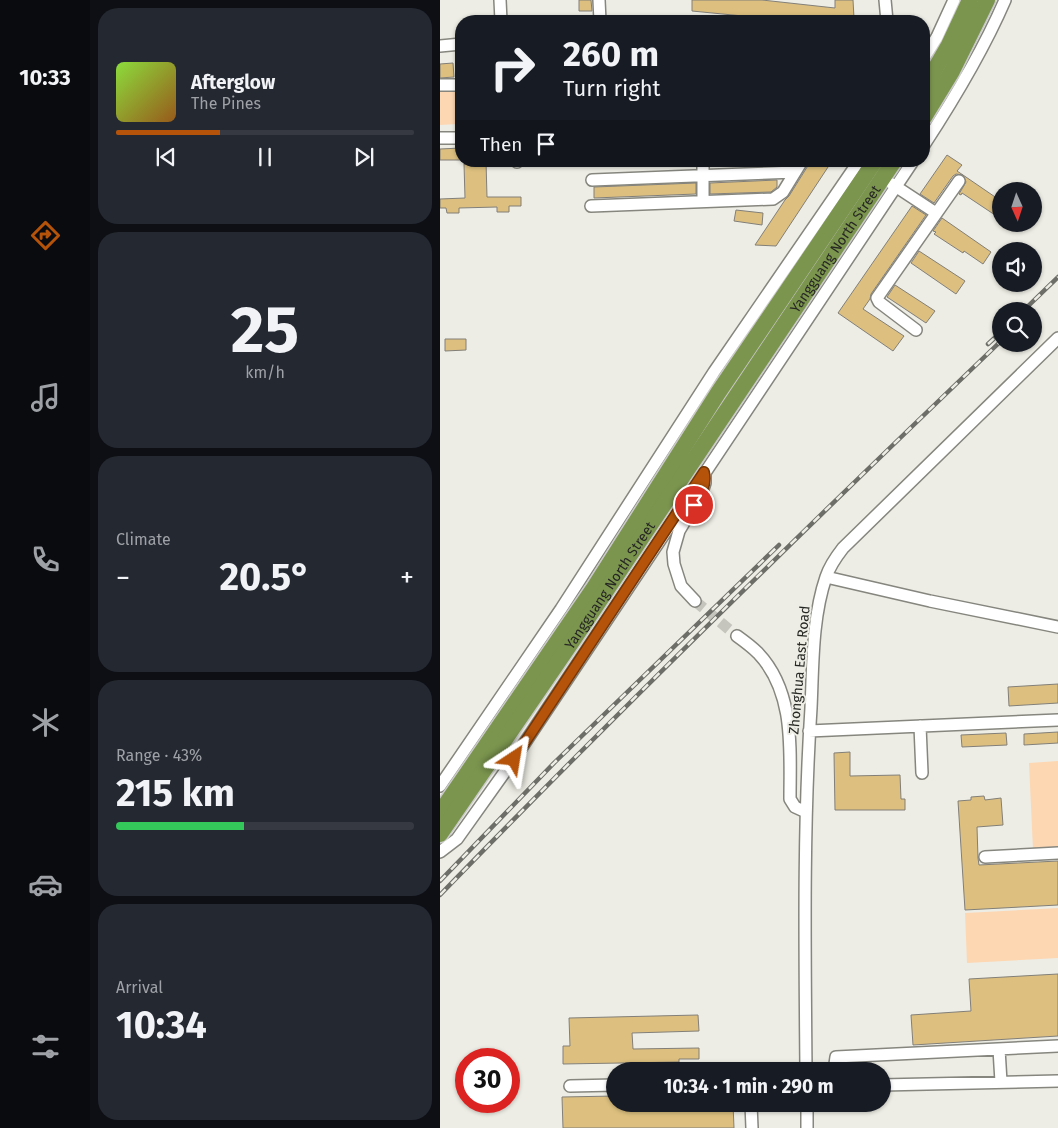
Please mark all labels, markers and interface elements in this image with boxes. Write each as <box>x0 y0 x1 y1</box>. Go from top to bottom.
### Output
text: 260 m <box>563 33 659 75</box>
icon: right <box>480 35 545 100</box>
text: 10:33 <box>19 64 71 91</box>
text: Afterglow <box>191 71 275 94</box>
text: Turn right <box>563 75 660 102</box>
text: The Pines <box>191 94 261 113</box>
icon: arrive <box>532 130 560 158</box>
text: Then <box>480 133 522 156</box>
icon: previous <box>152 143 180 171</box>
icon: pause <box>251 143 279 171</box>
icon: next <box>350 143 378 171</box>
street label: Yangguang North Street <box>787 181 885 316</box>
north arrow <box>992 182 1042 232</box>
map controls <box>992 182 1042 352</box>
icon: directions <box>28 218 63 253</box>
button: sound <box>992 242 1042 292</box>
text: 25 <box>231 291 299 369</box>
button: search <box>992 302 1042 352</box>
text: km/h <box>245 363 285 382</box>
icon: music <box>28 380 63 415</box>
pin <box>673 484 715 526</box>
icon: arrive <box>680 491 708 519</box>
street label: Yangguang North Street <box>561 518 659 653</box>
text: Climate <box>116 530 171 549</box>
icon: phone <box>28 542 63 577</box>
text: 20.5° <box>219 554 311 600</box>
text: − <box>116 561 130 594</box>
text: + <box>400 561 414 594</box>
street label: Zhonghua East Road <box>785 605 814 735</box>
icon: climate <box>28 705 63 740</box>
position arrow <box>487 732 539 784</box>
text: Range · 43% <box>116 746 202 765</box>
text: 215 km <box>116 770 235 816</box>
icon: car <box>28 867 63 902</box>
text: Arrival <box>116 978 163 997</box>
text: 10:34 <box>116 1002 207 1048</box>
icon: filters <box>28 1029 63 1064</box>
speed limit sign: 30 <box>455 1048 520 1113</box>
text: 10:34 · 1 min · 290 m <box>663 1075 834 1098</box>

